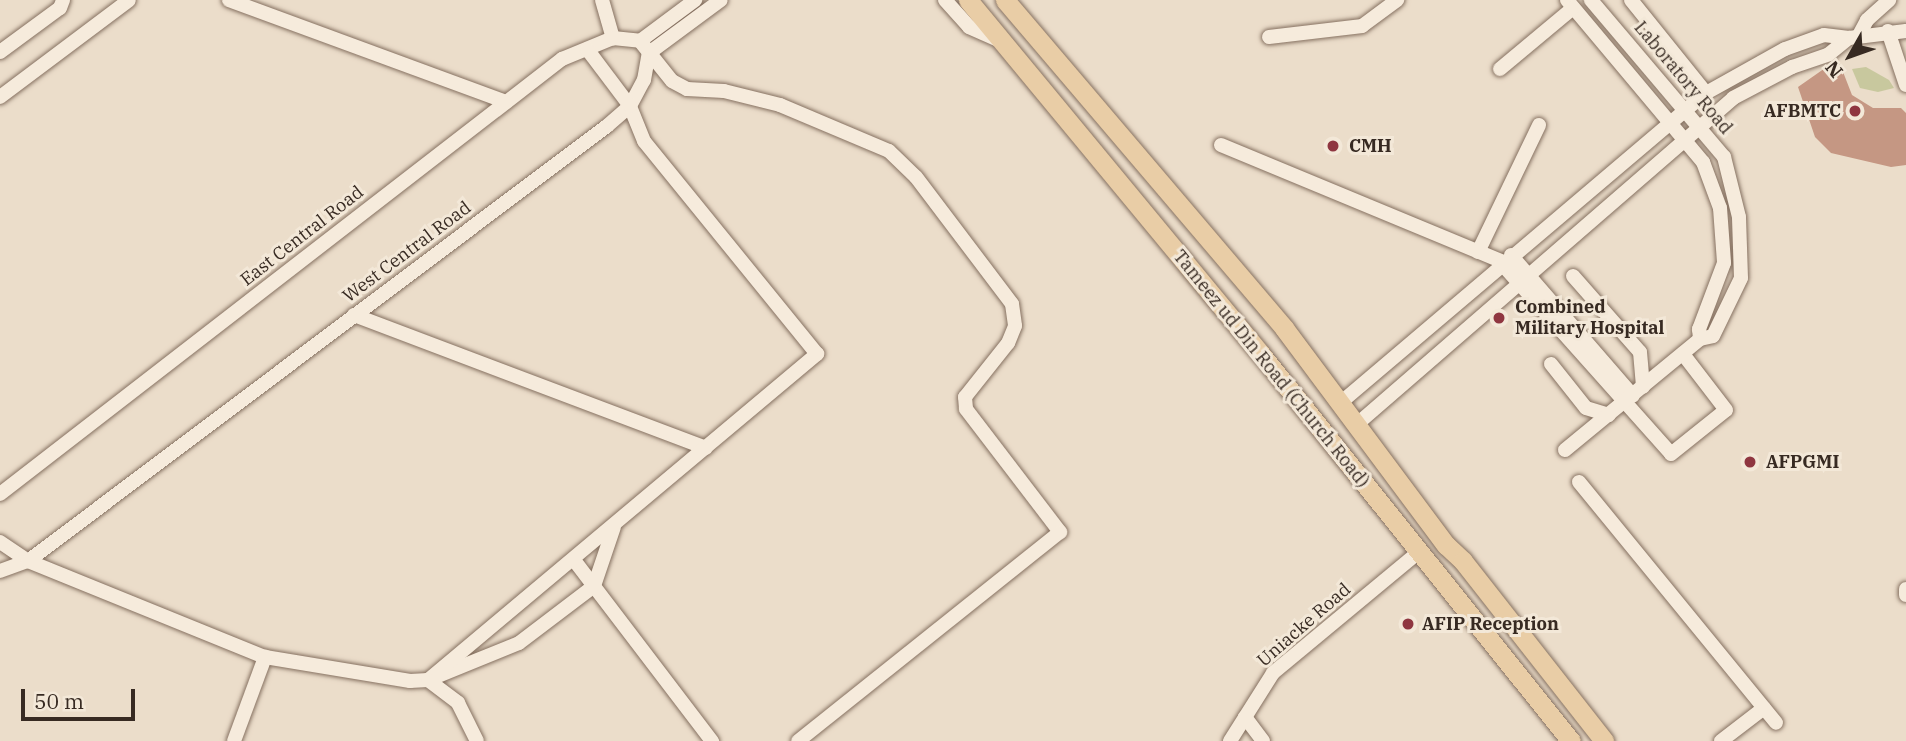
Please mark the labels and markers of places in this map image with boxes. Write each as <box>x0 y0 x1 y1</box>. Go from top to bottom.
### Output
place label: AFBMTC <box>1764 100 1841 122</box>
marker: AFBMTC <box>1847 103 1863 119</box>
place label: CMH <box>1349 135 1392 157</box>
marker: CMH <box>1323 136 1343 156</box>
place label: Combined Military Hospital <box>1515 297 1664 340</box>
marker: Combined Military Hospital <box>1489 308 1509 328</box>
place label: AFPGMI <box>1766 451 1839 473</box>
marker: AFPGMI <box>1740 452 1760 472</box>
place label: AFIP Reception <box>1422 613 1559 635</box>
marker: AFIP Reception <box>1400 616 1416 632</box>

